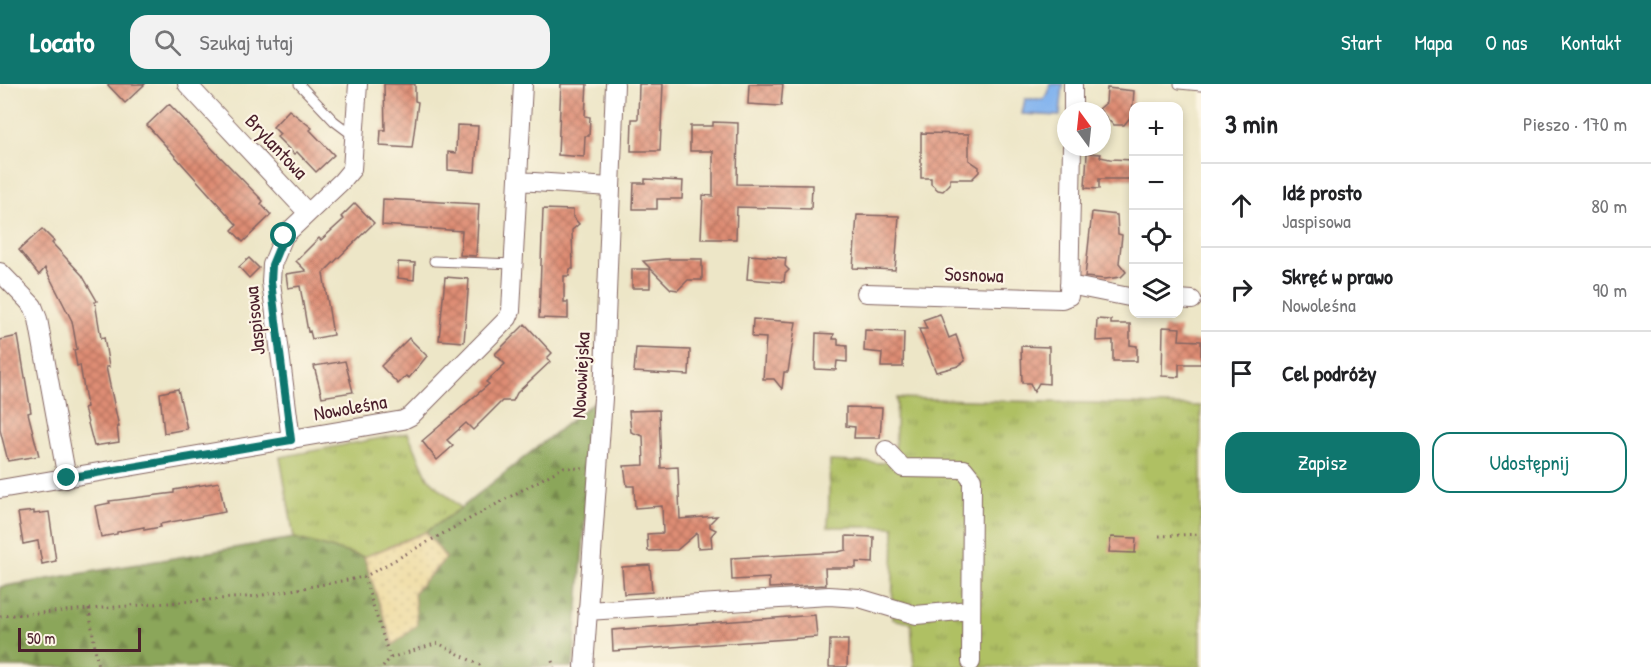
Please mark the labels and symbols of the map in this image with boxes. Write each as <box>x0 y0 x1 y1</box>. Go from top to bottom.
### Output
north arrow <box>1057 102 1111 156</box>
street label: Brylantowa <box>240 107 314 185</box>
route start <box>270 222 296 248</box>
street label: Sosnowa <box>944 259 1004 289</box>
street label: Jaspisowa <box>237 285 271 357</box>
street label: Nowowiejska <box>564 331 596 419</box>
street label: Nowoleśna <box>311 387 389 427</box>
route end <box>53 464 79 490</box>
scale bar <box>18 625 141 652</box>

